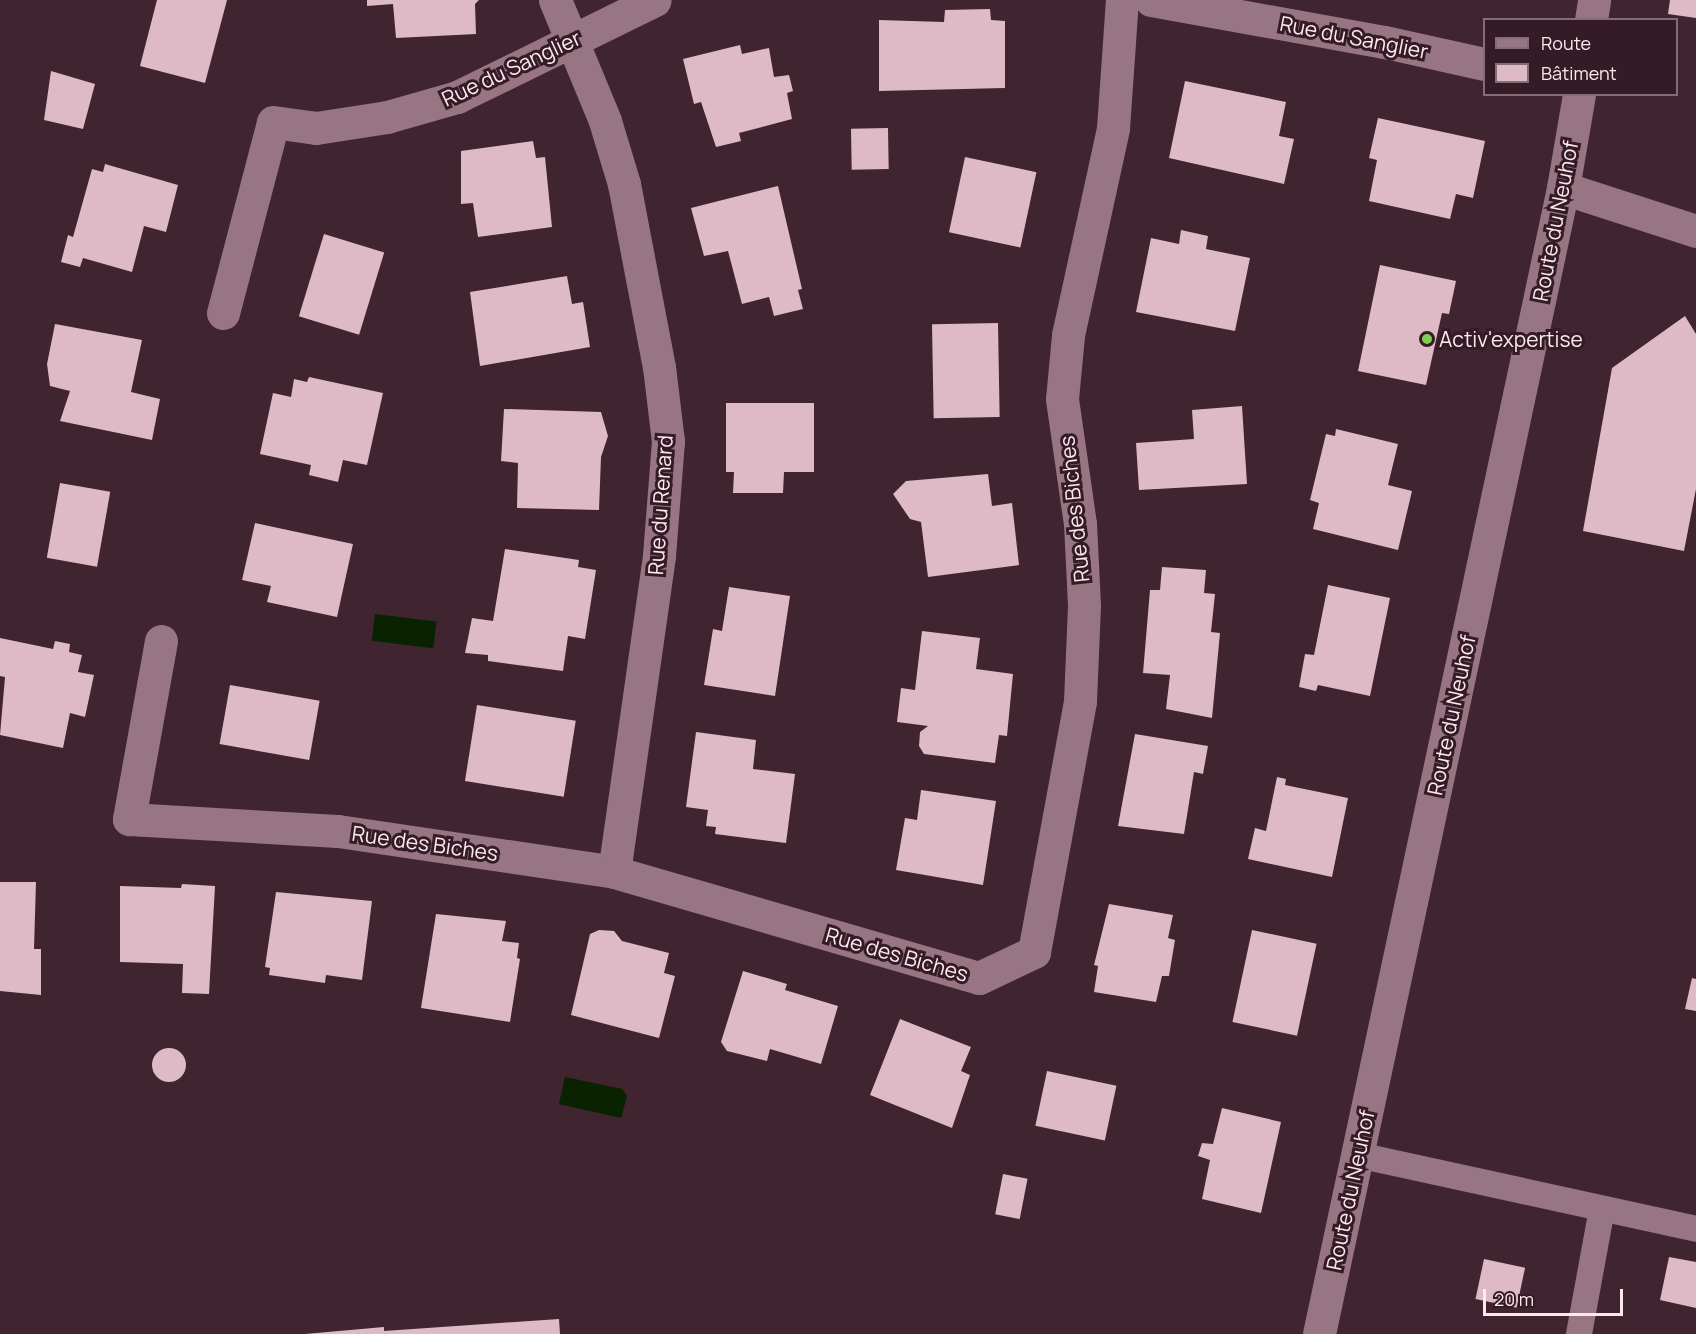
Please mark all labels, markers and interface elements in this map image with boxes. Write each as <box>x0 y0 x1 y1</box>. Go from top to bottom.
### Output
street label: Rue du Sanglier <box>1278 10 1430 64</box>
legend <box>1483 18 1678 96</box>
street label: Rue du Sanglier <box>437 25 585 111</box>
text: Route <box>1541 31 1591 55</box>
text: Bâtiment <box>1541 61 1617 85</box>
street label: Route du Neuhof <box>1527 139 1583 303</box>
place label: Activ'expertise <box>1439 326 1583 352</box>
marker: Activ'expertise <box>1420 332 1434 346</box>
street label: Rue du Renard <box>643 434 677 576</box>
street label: Rue des Biches <box>1054 434 1094 584</box>
street label: Route du Neuhof <box>1422 633 1480 797</box>
street label: Rue des Biches <box>350 820 500 866</box>
street label: Rue des Biches <box>823 922 971 986</box>
street label: Route du Neuhof <box>1321 1108 1379 1272</box>
scale bar <box>1486 1277 1626 1315</box>
text: 20 m <box>1494 1287 1534 1311</box>

